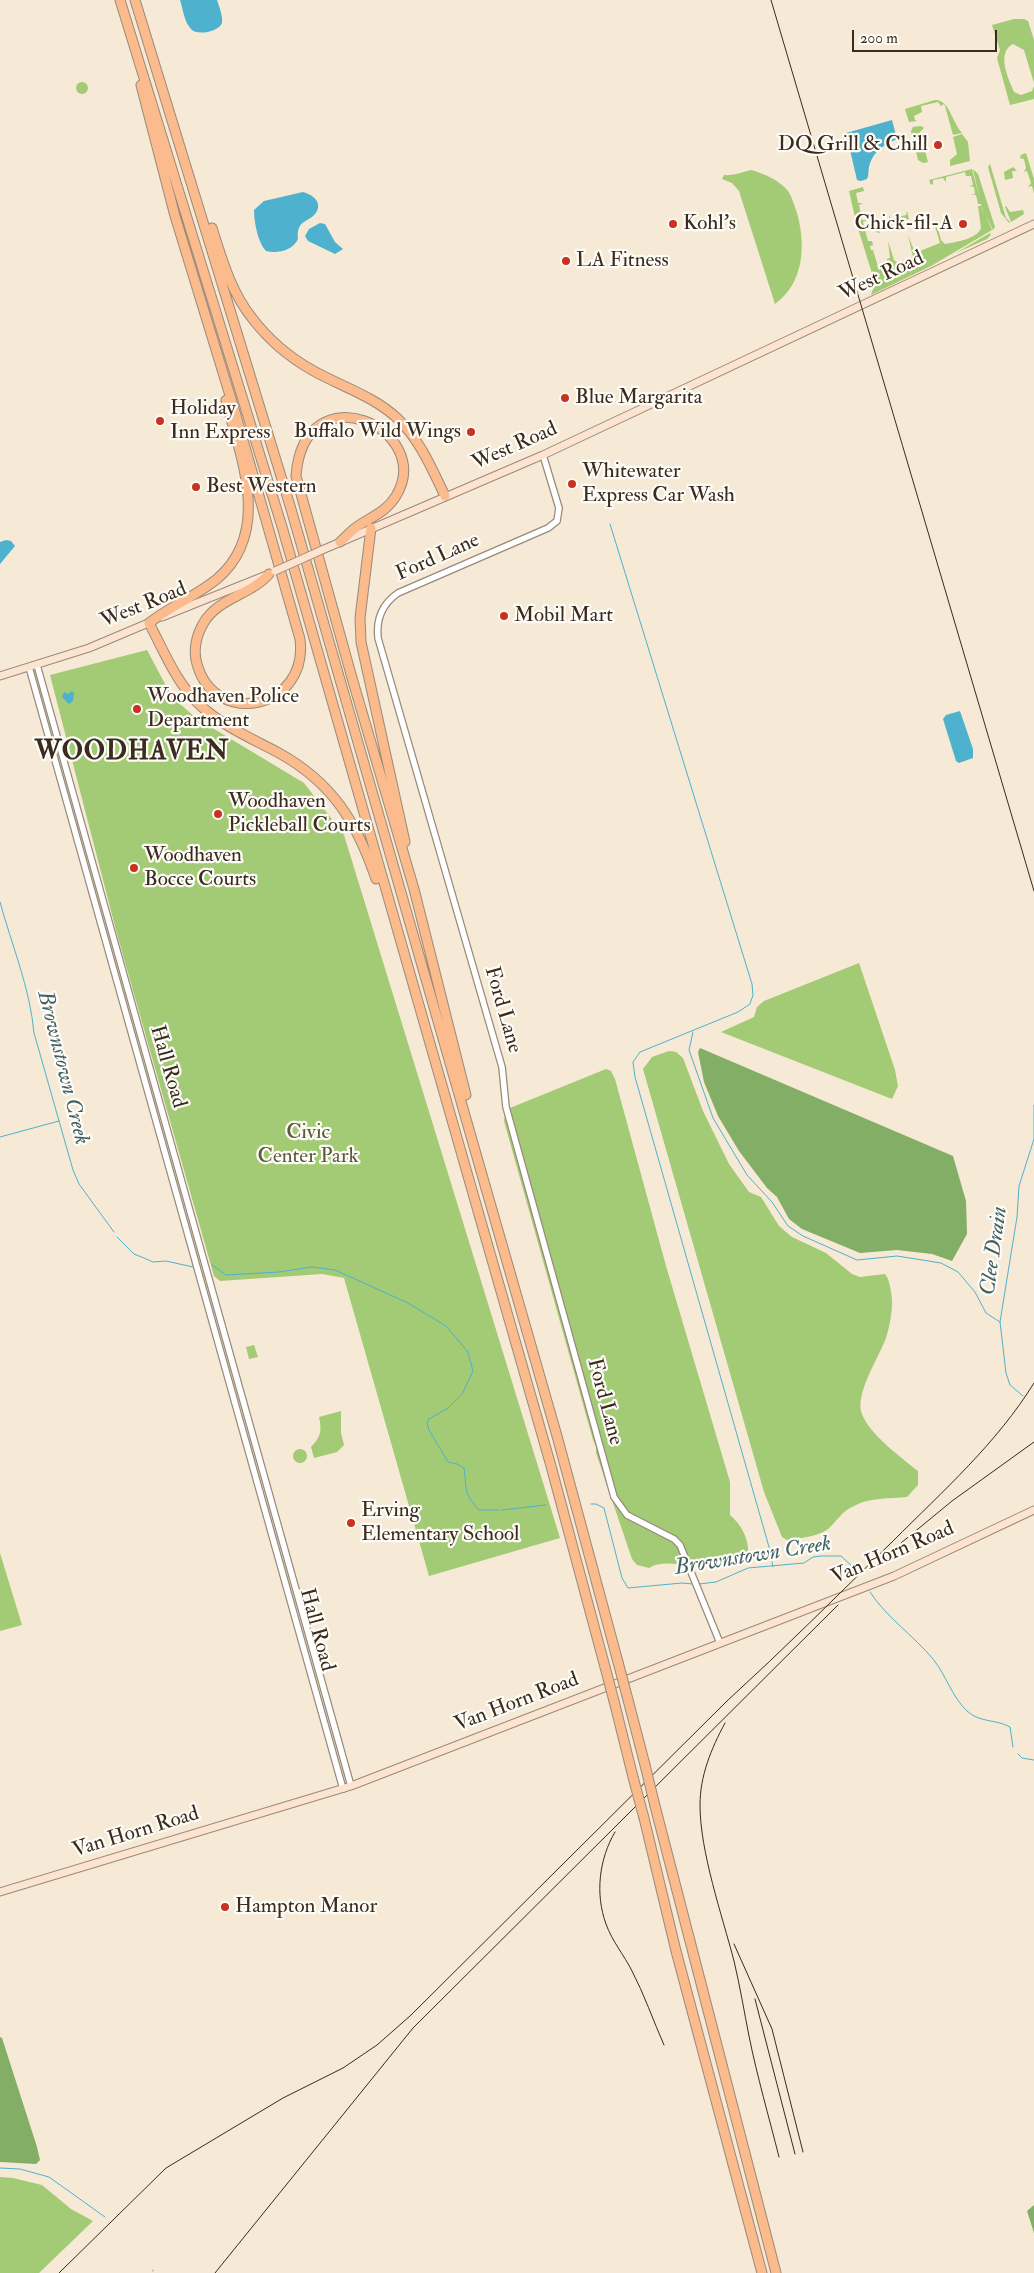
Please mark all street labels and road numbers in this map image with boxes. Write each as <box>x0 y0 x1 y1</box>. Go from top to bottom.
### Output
street label: West Road <box>836 246 928 308</box>
street label: West Road <box>468 417 562 477</box>
street label: Ford Lane <box>392 528 484 588</box>
street label: West Road <box>97 577 191 635</box>
street label: Ford Lane <box>478 964 526 1056</box>
street label: Hall Road <box>143 1023 191 1111</box>
street label: Ford Lane <box>580 1356 628 1448</box>
street label: Van Horn Road <box>828 1517 958 1591</box>
street label: Hall Road <box>293 1586 339 1674</box>
street label: Van Horn Road <box>451 1668 583 1738</box>
street label: Van Horn Road <box>70 1802 202 1864</box>

